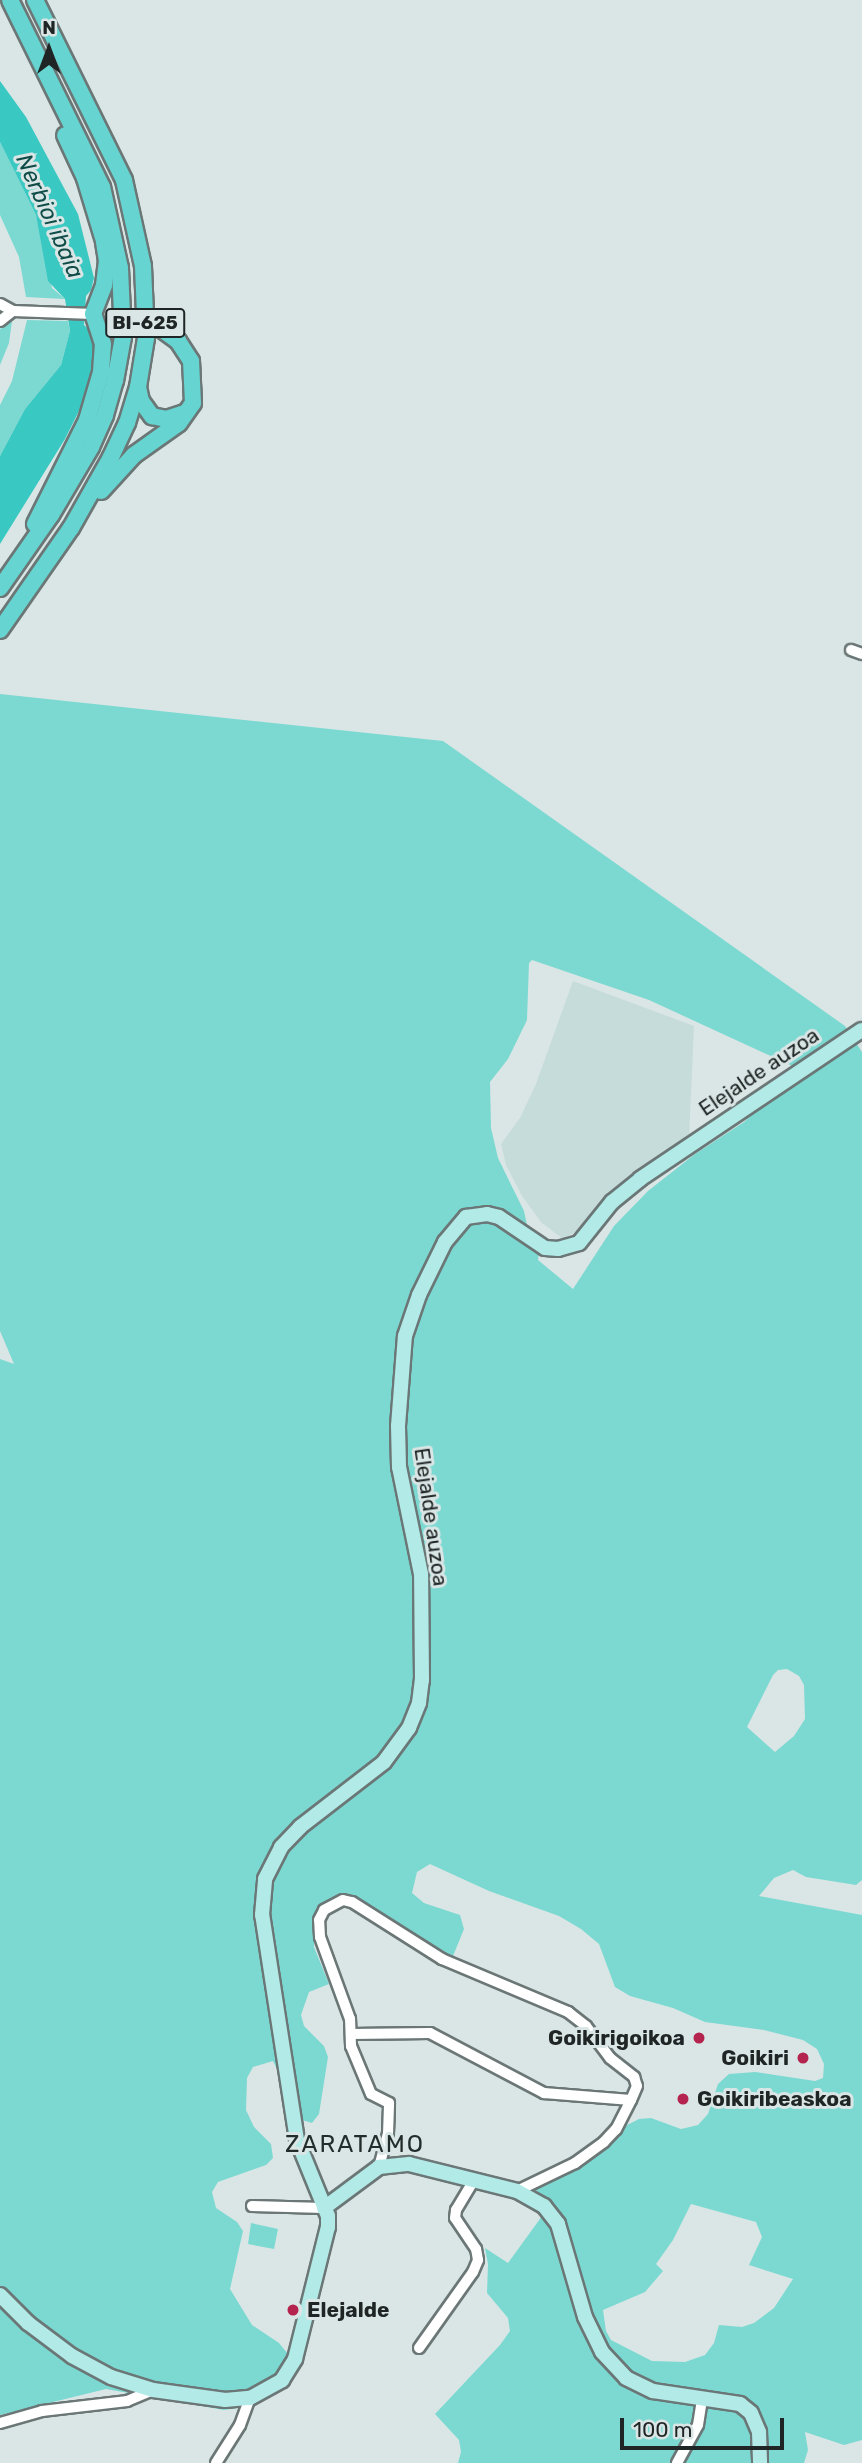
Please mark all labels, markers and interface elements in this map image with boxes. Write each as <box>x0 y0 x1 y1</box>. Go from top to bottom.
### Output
north arrow <box>14 14 84 84</box>
text: N <box>42 16 56 39</box>
water label: Nerbioi ibaia <box>10 149 90 283</box>
road number: BI-625 <box>105 308 185 338</box>
street label: Elejalde auzoa <box>694 1023 824 1121</box>
street label: Elejalde auzoa <box>409 1446 453 1588</box>
place label: Goikirigoikoa <box>548 2025 685 2051</box>
marker: Goikirigoikoa <box>691 2030 707 2046</box>
place label: Goikiri <box>721 2045 789 2071</box>
marker: Goikiri <box>795 2050 811 2066</box>
place label: Goikiribeaskoa <box>697 2086 852 2112</box>
marker: Goikiribeaskoa <box>675 2091 691 2107</box>
district label: ZARATAMO <box>286 2131 424 2159</box>
place label: Elejalde <box>307 2297 389 2323</box>
marker: Elejalde <box>285 2302 301 2318</box>
scale bar <box>624 2404 788 2448</box>
text: 100 m <box>633 2417 692 2442</box>

